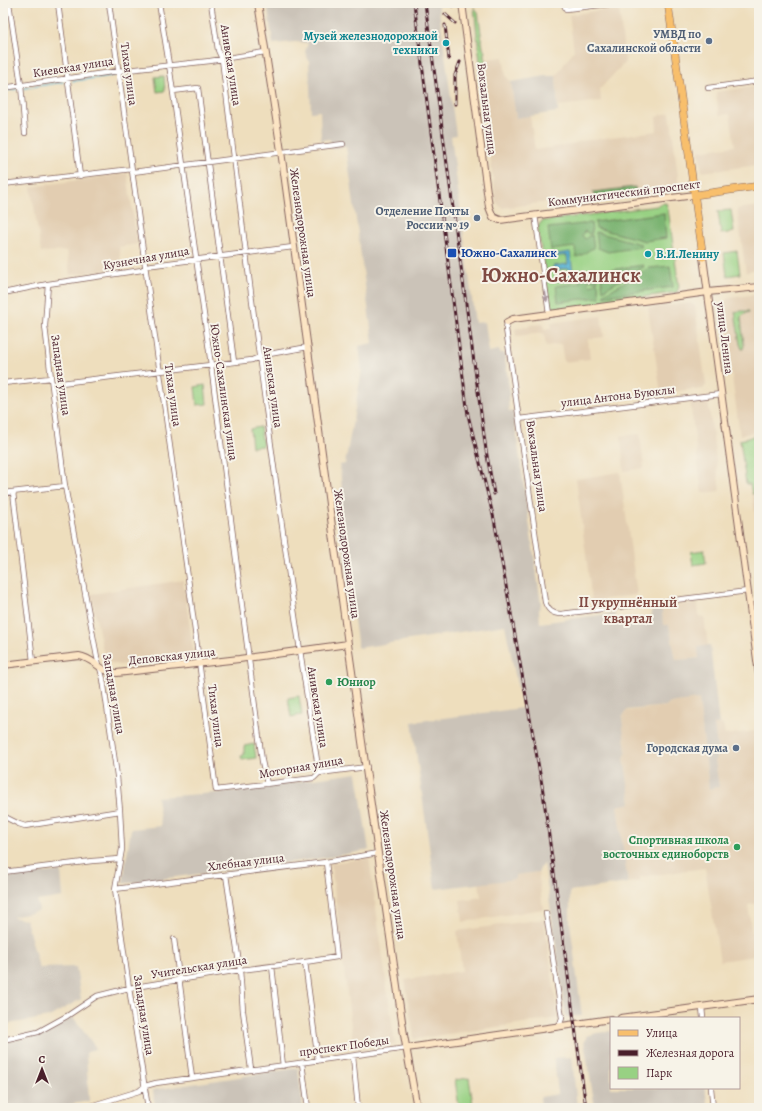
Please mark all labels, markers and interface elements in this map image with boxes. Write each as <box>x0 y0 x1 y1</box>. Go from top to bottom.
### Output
street label: Анивская улица <box>217 22 245 107</box>
place label: УМВД по Сахалинской области <box>587 26 701 56</box>
place label: Музей железнодорожной техники <box>304 28 438 58</box>
marker: УМВД по Сахалинской области <box>704 36 714 46</box>
marker: Музей железнодорожной техники <box>441 38 451 48</box>
street label: Тихая улица <box>117 42 141 107</box>
street label: Киевская улица <box>32 53 115 81</box>
street label: Вокзальная улица <box>473 62 501 156</box>
street label: Железнодорожная улица <box>286 167 320 299</box>
street label: Коммунистический проспект <box>547 176 702 210</box>
place label: Отделение Почты России № 19 <box>376 203 469 233</box>
marker: Отделение Почты России № 19 <box>472 213 482 223</box>
street label: Кузнечная улица <box>102 242 191 273</box>
place label: Южно-Сахалинск <box>461 245 557 261</box>
place label: В.И.Ленину <box>656 246 719 262</box>
marker: Южно-Сахалинск <box>446 247 458 259</box>
marker: В.И.Ленину <box>643 249 653 259</box>
district label: Южно-Сахалинск <box>481 262 641 289</box>
one-way arrow <box>543 290 549 302</box>
street label: улица Ленина <box>713 300 737 375</box>
street label: Южно-Сахалинская улица <box>206 322 242 462</box>
street label: Западная улица <box>47 334 75 417</box>
street label: Анивская улица <box>259 344 287 429</box>
street label: Тихая улица <box>161 363 185 428</box>
street label: улица Антона Буюклы <box>559 381 676 411</box>
street label: Вокзальная улица <box>523 419 551 513</box>
street label: Железнодорожная улица <box>330 488 364 620</box>
district label: II укрупнённый квартал <box>579 593 677 628</box>
street label: Деповская улица <box>128 643 217 669</box>
street label: Западная улица <box>99 653 129 736</box>
street label: Анивская улица <box>304 664 332 749</box>
place label: Юниор <box>337 674 376 690</box>
marker: Юниор <box>324 677 334 687</box>
street label: Тихая улица <box>204 684 228 749</box>
place label: Городская дума <box>647 740 728 756</box>
marker: Городская дума <box>731 743 741 753</box>
street label: Моторная улица <box>258 752 345 782</box>
street label: Железнодорожная улица <box>376 809 410 941</box>
place label: Спортивная школа восточных единоборств <box>603 832 729 862</box>
marker: Спортивная школа восточных единоборств <box>732 842 742 852</box>
street label: Хлебная улица <box>207 849 286 875</box>
street label: Учительская улица <box>150 951 248 982</box>
street label: Западная улица <box>130 974 158 1057</box>
legend <box>610 1017 740 1089</box>
text: Улица <box>646 1025 678 1041</box>
street label: проспект Победы <box>298 1032 390 1060</box>
text: Железная дорога <box>646 1045 735 1061</box>
north arrow <box>22 1049 62 1089</box>
text: С <box>39 1052 46 1067</box>
text: Парк <box>646 1065 672 1081</box>

